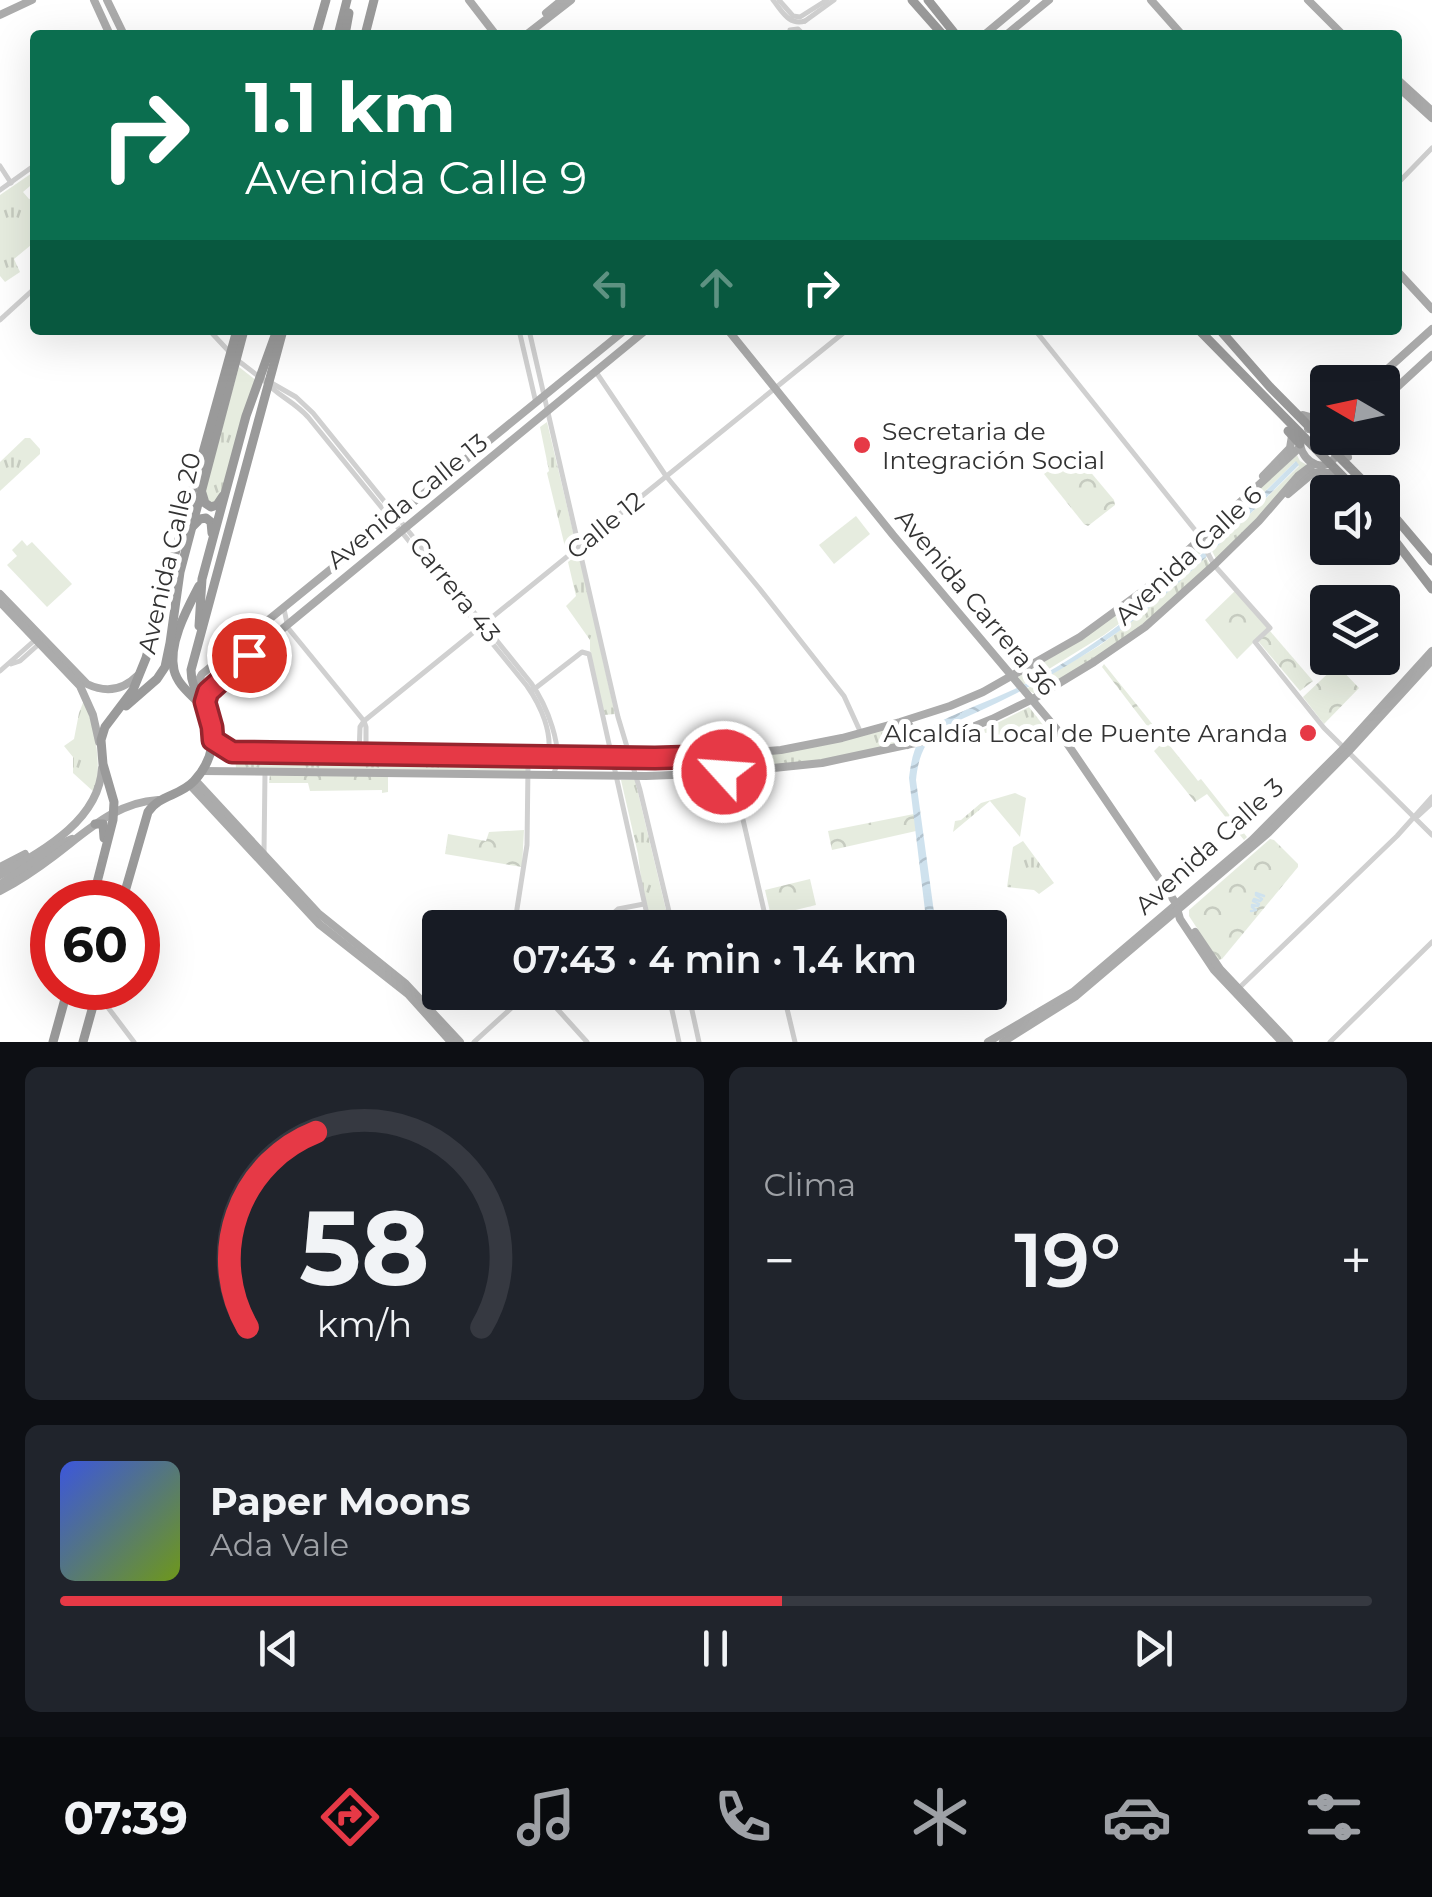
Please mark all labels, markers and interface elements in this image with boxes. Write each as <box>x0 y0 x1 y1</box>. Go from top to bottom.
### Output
text: 1.1 km <box>245 64 456 150</box>
icon: right <box>80 70 210 200</box>
text: Avenida Calle 9 <box>245 150 587 205</box>
icon: left <box>584 260 639 315</box>
icon: ahead <box>689 260 744 315</box>
icon: right <box>794 260 849 315</box>
north arrow <box>1310 365 1400 455</box>
map controls <box>1310 365 1400 675</box>
place label: Secretaria de Integración Social <box>882 416 1105 475</box>
street label: Avenida Calle 13 <box>321 427 493 575</box>
marker: Secretaria de Integración Social <box>851 434 873 456</box>
street label: Avenida Calle 20 <box>131 450 207 656</box>
button: sound <box>1310 475 1400 565</box>
street label: Avenida Calle 6 <box>1108 479 1268 631</box>
street label: Calle 12 <box>560 485 650 565</box>
street label: Avenida Carrera 36 <box>889 503 1063 701</box>
street label: Carrera 43 <box>403 530 507 648</box>
button: layers <box>1310 585 1400 675</box>
pin <box>207 613 292 698</box>
icon: arrive <box>222 628 277 683</box>
place label: Alcaldía Local de Puente Aranda <box>884 718 1288 748</box>
position arrow <box>672 720 776 824</box>
marker: Alcaldía Local de Puente Aranda <box>1297 722 1319 744</box>
street label: Avenida Calle 3 <box>1129 772 1289 920</box>
speed limit sign: 60 <box>30 880 160 1010</box>
text: 07:43 · 4 min · 1.4 km <box>512 936 917 983</box>
text: Clima <box>764 1165 856 1204</box>
text: 58 <box>299 1184 430 1311</box>
text: 19° <box>1014 1214 1121 1306</box>
text: − <box>764 1227 795 1294</box>
text: + <box>1340 1227 1372 1294</box>
text: km/h <box>317 1302 412 1346</box>
text: Paper Moons <box>210 1478 471 1525</box>
text: Ada Vale <box>210 1525 349 1564</box>
icon: previous <box>251 1621 306 1676</box>
icon: pause <box>688 1621 743 1676</box>
icon: next <box>1126 1621 1181 1676</box>
icon: directions <box>315 1782 385 1852</box>
icon: music <box>511 1782 581 1852</box>
icon: phone <box>708 1782 778 1852</box>
icon: climate <box>905 1782 975 1852</box>
icon: car <box>1102 1782 1172 1852</box>
icon: filters <box>1299 1782 1369 1852</box>
text: 07:39 <box>63 1790 188 1845</box>

